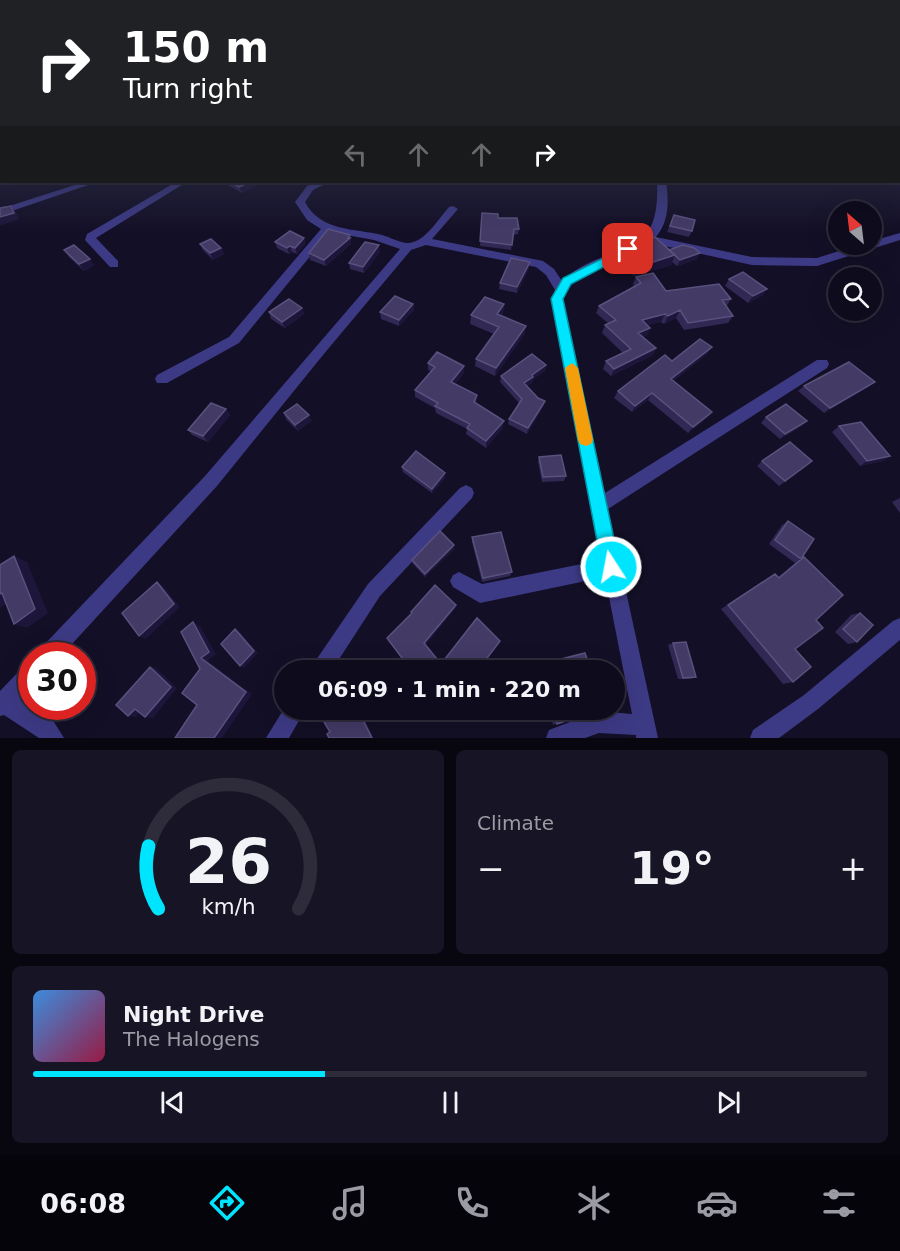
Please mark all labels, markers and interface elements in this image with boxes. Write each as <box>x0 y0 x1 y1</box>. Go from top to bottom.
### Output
text: 150 m <box>123 23 269 72</box>
icon: right <box>24 24 102 102</box>
text: Turn right <box>123 73 252 104</box>
icon: left <box>339 138 372 171</box>
icon: ahead <box>402 138 435 171</box>
icon: ahead <box>465 138 498 171</box>
icon: right <box>528 138 561 171</box>
north arrow <box>828 201 882 255</box>
map controls <box>828 201 882 321</box>
pin <box>602 223 653 274</box>
icon: arrive <box>611 232 644 265</box>
button: search <box>828 267 882 321</box>
position arrow <box>579 535 643 599</box>
speed limit sign: 30 <box>18 642 96 720</box>
text: 06:09 · 1 min · 220 m <box>318 677 581 702</box>
text: Climate <box>477 811 554 835</box>
text: 26 <box>185 825 271 898</box>
text: 19° <box>629 842 715 895</box>
text: − <box>477 849 505 888</box>
text: + <box>839 849 867 888</box>
text: km/h <box>201 894 255 919</box>
text: Night Drive <box>123 1002 264 1027</box>
text: The Halogens <box>123 1027 260 1051</box>
icon: previous <box>156 1086 189 1119</box>
icon: pause <box>434 1086 467 1119</box>
icon: next <box>712 1086 745 1119</box>
icon: directions <box>206 1182 248 1224</box>
icon: music <box>329 1182 371 1224</box>
icon: phone <box>451 1182 493 1224</box>
icon: climate <box>573 1182 615 1224</box>
icon: car <box>696 1182 738 1224</box>
icon: filters <box>818 1182 860 1224</box>
text: 06:08 <box>40 1188 126 1219</box>

